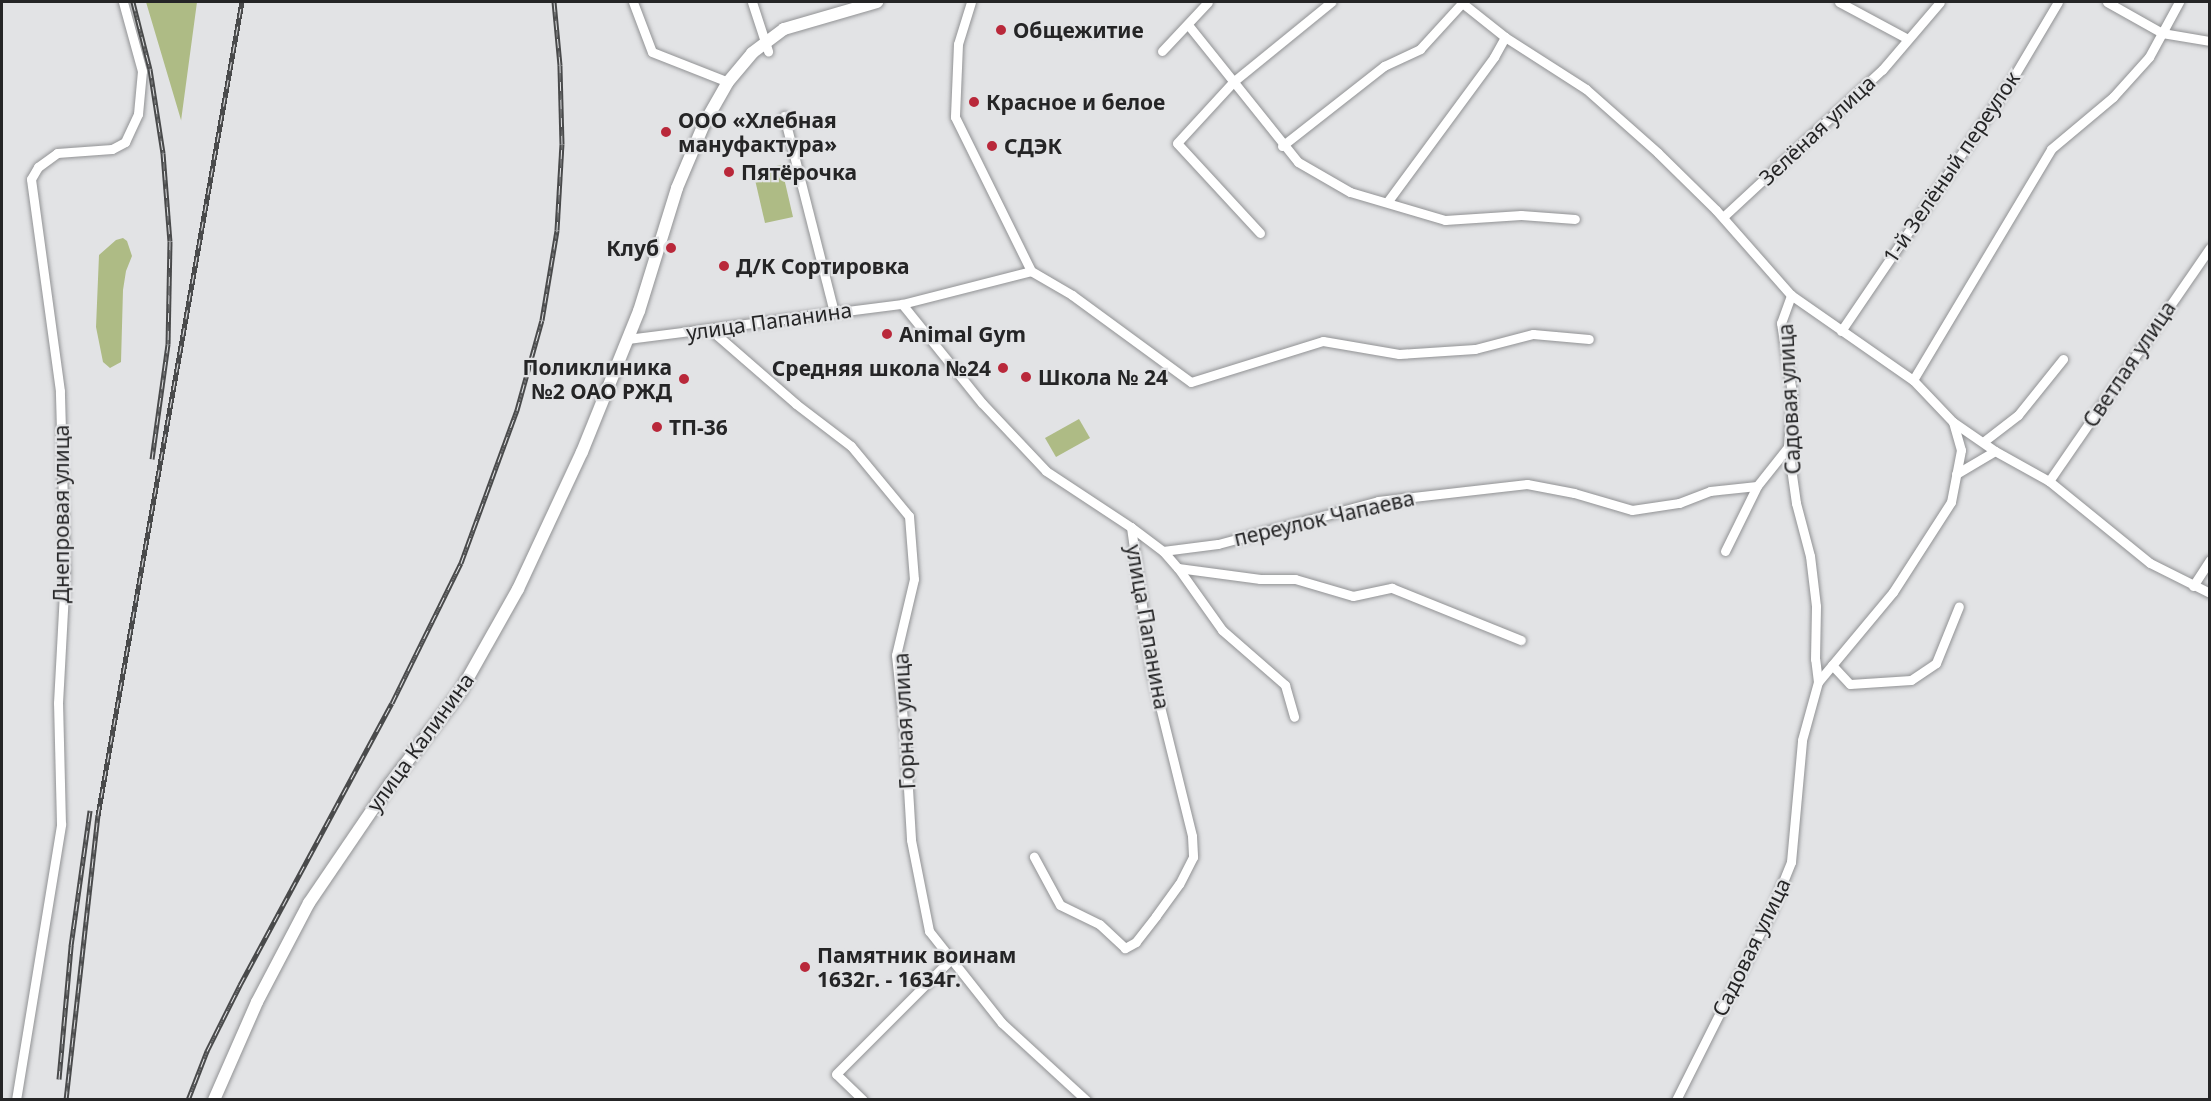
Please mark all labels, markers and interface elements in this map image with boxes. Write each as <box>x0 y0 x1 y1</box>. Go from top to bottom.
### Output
place label: Общежитие <box>1013 17 1144 43</box>
marker: Общежитие <box>994 23 1008 37</box>
street label: 1-й Зелёный переулок <box>1877 66 2025 268</box>
street label: Зелёная улица <box>1754 70 1880 190</box>
place label: Красное и белое <box>986 89 1165 115</box>
marker: Красное и белое <box>967 95 981 109</box>
place label: ООО «Хлебная мануфактура» <box>678 107 837 157</box>
marker: ООО «Хлебная мануфактура» <box>659 125 673 139</box>
place label: СДЭК <box>1004 133 1062 159</box>
marker: СДЭК <box>985 139 999 153</box>
place label: Пятёрочка <box>741 159 857 185</box>
marker: Пятёрочка <box>722 165 736 179</box>
place label: Клуб <box>606 235 659 261</box>
marker: Клуб <box>664 241 678 255</box>
place label: Д/К Сортировка <box>736 253 909 279</box>
marker: Д/К Сортировка <box>717 259 731 273</box>
street label: Светлая улица <box>2077 296 2181 432</box>
street label: улица Папанина <box>685 297 853 345</box>
place label: Animal Gym <box>899 321 1026 347</box>
street label: Садовая улица <box>1772 323 1806 475</box>
marker: Animal Gym <box>880 327 894 341</box>
place label: Поликлиника №2 ОАО РЖД <box>523 354 672 404</box>
place label: Средняя школа №24 <box>772 355 991 381</box>
marker: Средняя школа №24 <box>996 361 1010 375</box>
place label: Школа № 24 <box>1038 364 1168 390</box>
marker: Школа № 24 <box>1019 370 1033 384</box>
marker: Поликлиника №2 ОАО РЖД <box>677 372 691 386</box>
place label: ТП-36 <box>669 414 728 440</box>
marker: ТП-36 <box>650 420 664 434</box>
street label: Днепровая улица <box>48 425 74 603</box>
street label: переулок Чапаева <box>1231 485 1417 551</box>
street label: улица Папанина <box>1121 543 1175 711</box>
street label: Горная улица <box>888 652 920 790</box>
street label: улица Калинина <box>361 668 479 816</box>
street label: Садовая улица <box>1707 874 1795 1020</box>
place label: Памятник воинам 1632г. - 1634г. <box>817 942 1016 992</box>
marker: Памятник воинам 1632г. - 1634г. <box>798 960 812 974</box>

